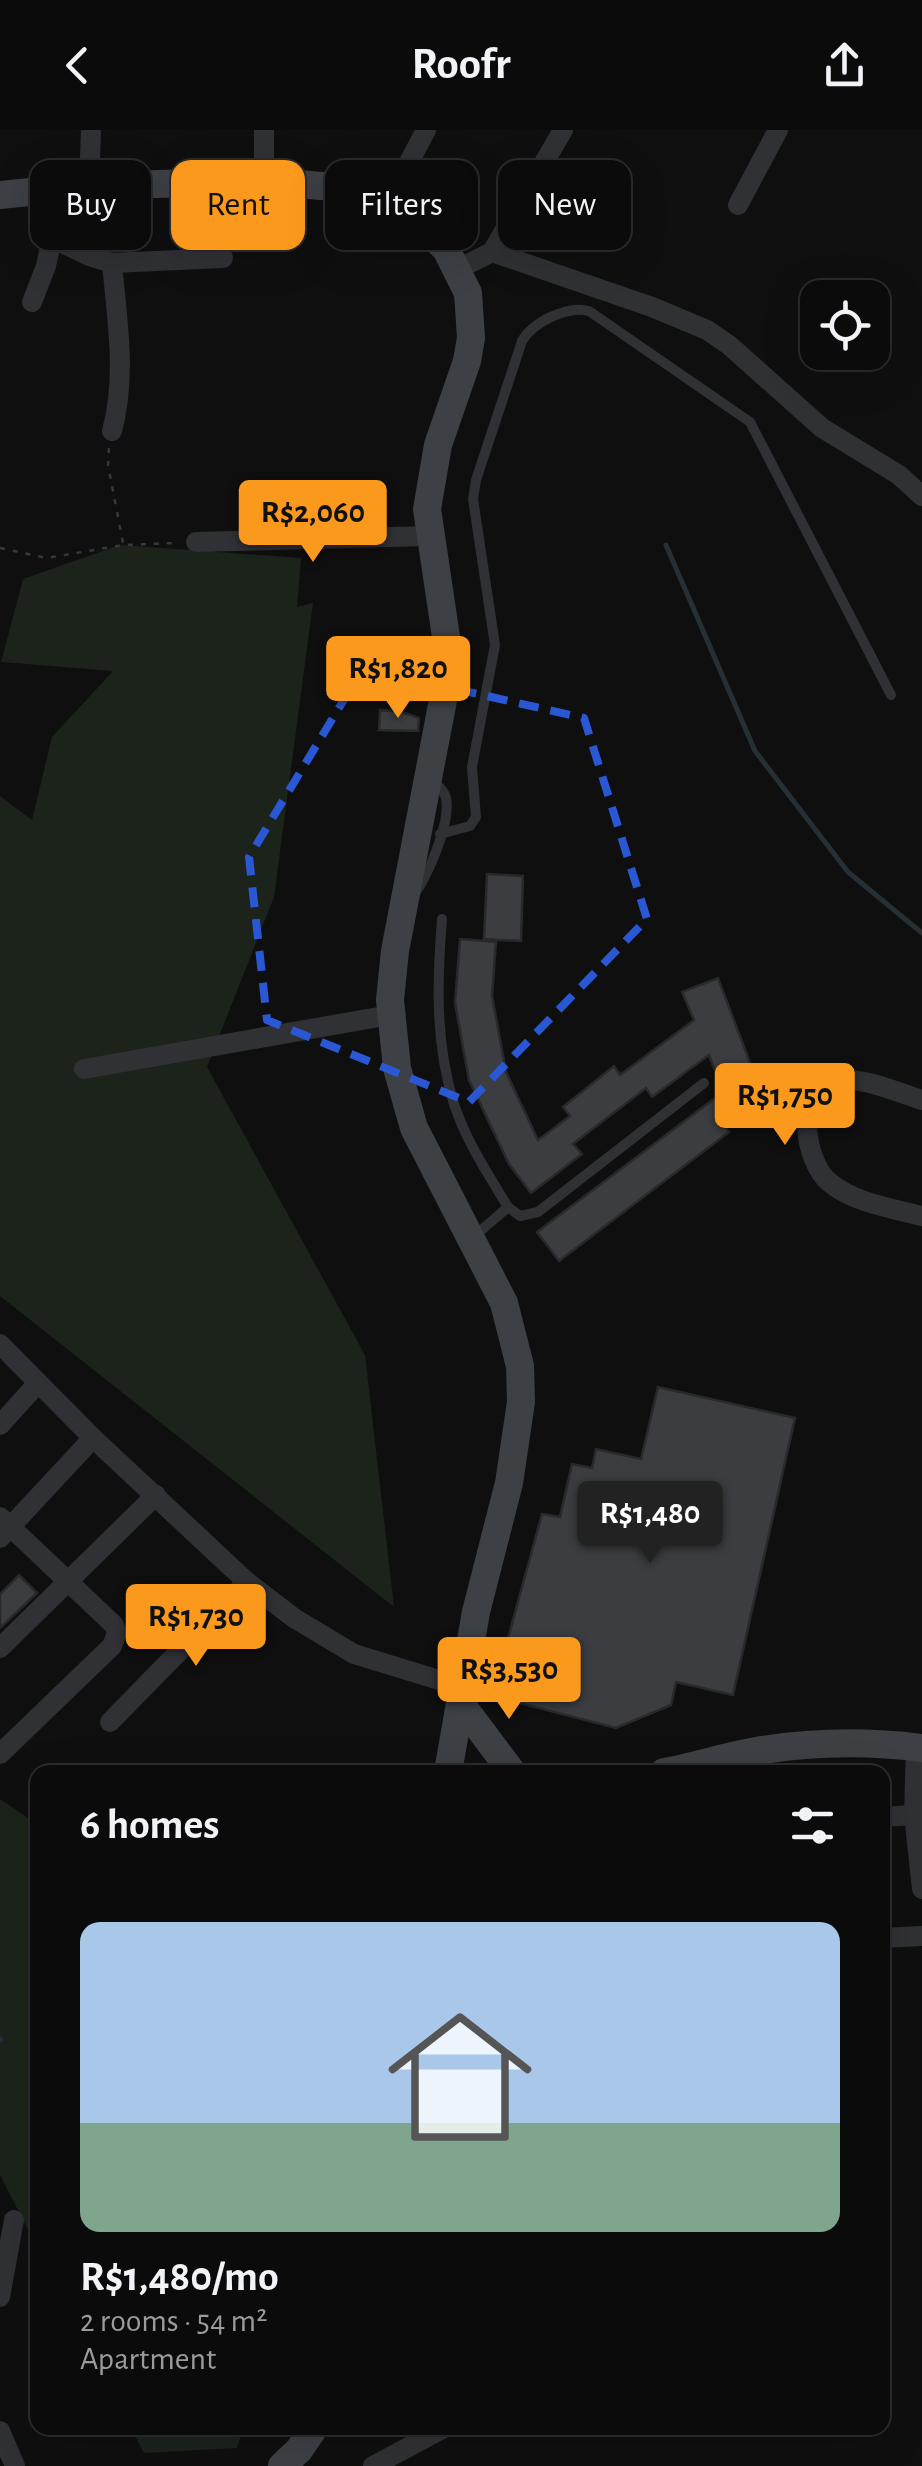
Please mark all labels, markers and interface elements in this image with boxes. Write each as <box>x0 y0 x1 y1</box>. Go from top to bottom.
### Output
icon: back <box>50 38 105 93</box>
icon: share <box>817 38 872 93</box>
text: Roofr <box>411 42 511 87</box>
chip: Buy <box>30 160 151 250</box>
chip: Rent <box>171 160 305 250</box>
chip: Filters <box>325 160 478 250</box>
chip: New <box>498 160 631 250</box>
map controls <box>800 280 890 370</box>
button: locate <box>800 280 890 370</box>
pin: R$2,060 <box>221 480 405 565</box>
text: R$2,060 <box>261 496 365 528</box>
pin: R$1,820 <box>306 636 490 721</box>
text: R$1,820 <box>348 652 448 684</box>
pin: R$1,750 <box>693 1063 877 1148</box>
text: R$1,750 <box>737 1079 833 1111</box>
pin: R$1,480 <box>558 1481 742 1566</box>
text: R$1,480 <box>600 1497 700 1529</box>
pin: R$1,730 <box>104 1584 288 1669</box>
text: R$1,730 <box>148 1600 244 1632</box>
pin: R$3,530 <box>417 1637 601 1722</box>
text: R$3,530 <box>460 1653 558 1685</box>
icon: filters <box>785 1798 840 1853</box>
text: 6 homes <box>80 1804 219 1846</box>
icon: home <box>370 1987 550 2167</box>
text: R$1,480/mo <box>80 2256 279 2298</box>
text: 2 rooms · 54 m² <box>80 2305 267 2337</box>
text: Apartment <box>80 2343 216 2375</box>

